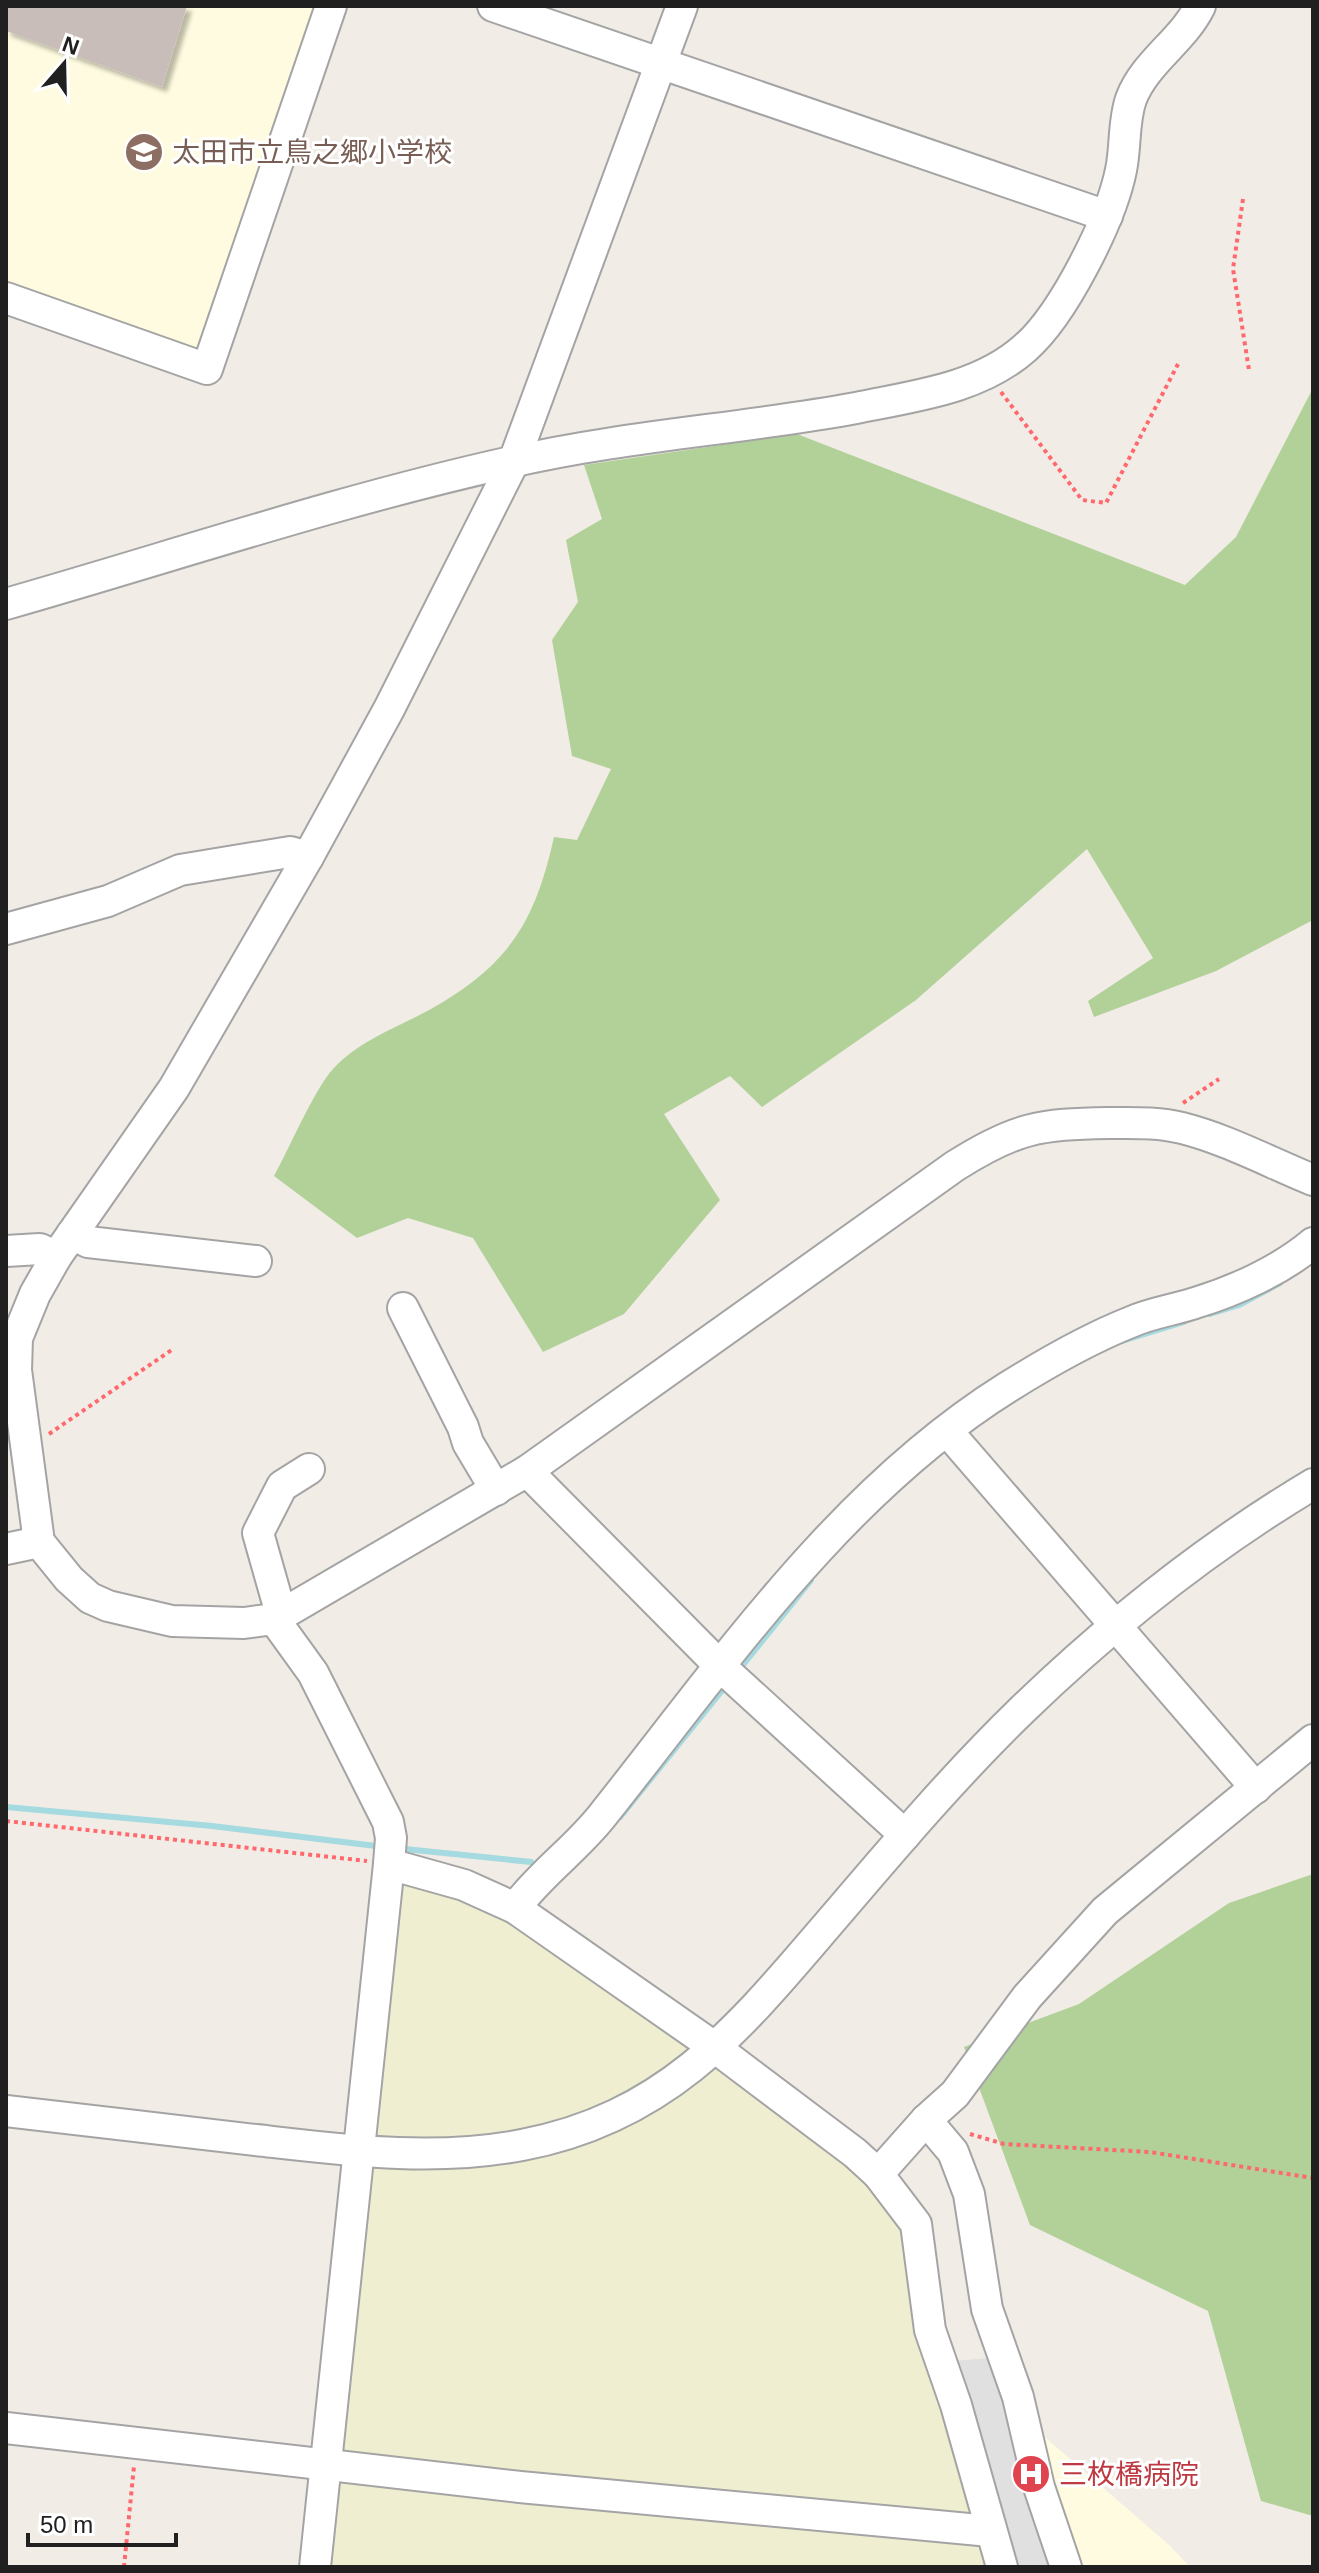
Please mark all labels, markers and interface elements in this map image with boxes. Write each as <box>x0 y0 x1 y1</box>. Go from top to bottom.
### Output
north arrow <box>24 24 104 104</box>
text: N <box>59 31 82 60</box>
school or university icon: 太田市立鳥之郷小学校 <box>123 131 165 173</box>
place label: 太田市立鳥之郷小学校 <box>172 137 452 168</box>
hospital icon: 三枚橋病院 <box>1010 2453 1052 2495</box>
place label: 三枚橋病院 <box>1059 2459 1199 2490</box>
scale bar <box>28 2497 176 2547</box>
text: 50 m <box>40 2511 93 2538</box>

